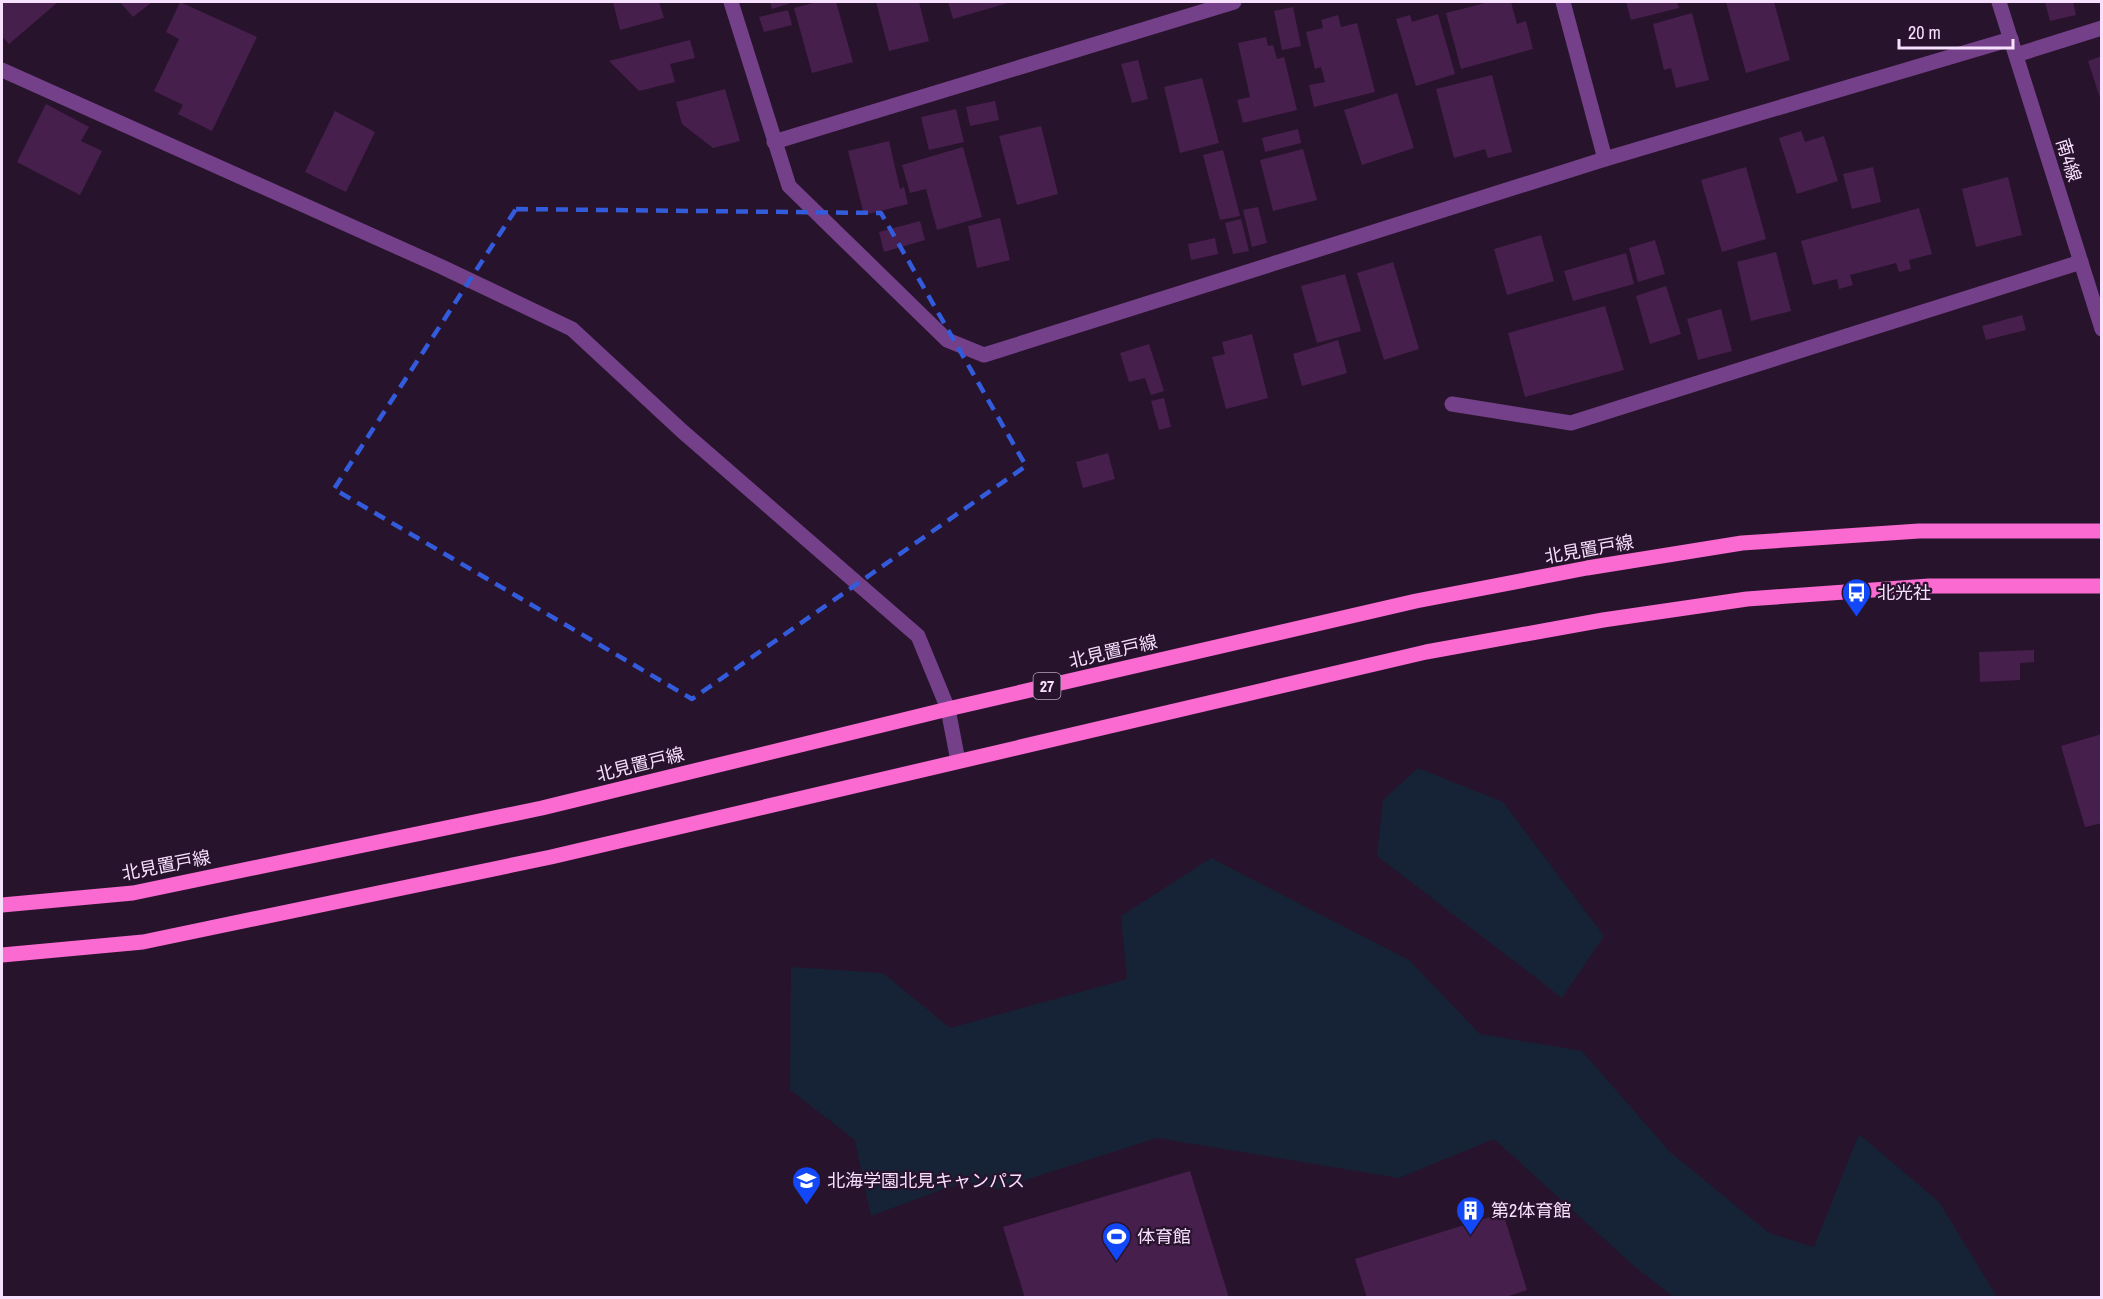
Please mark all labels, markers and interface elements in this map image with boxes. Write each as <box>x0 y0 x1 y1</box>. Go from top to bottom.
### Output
scale bar <box>1899 12 2013 50</box>
text: 20 m <box>1908 20 1941 45</box>
street label: 南4線 <box>2051 135 2087 185</box>
street label: 北見置戸線 <box>1543 529 1635 569</box>
bus stop icon: 北光社 <box>1840 576 1872 618</box>
place label: 北光社 <box>1877 580 1931 605</box>
street label: 北見置戸線 <box>1066 629 1160 673</box>
road number: 27 <box>1034 673 1060 699</box>
street label: 北見置戸線 <box>593 741 687 787</box>
street label: 北見置戸線 <box>119 844 213 886</box>
school or university icon: 北海学園北見キャンパス <box>790 1164 822 1206</box>
place label: 北海学園北見キャンパス <box>827 1168 1025 1193</box>
building icon: 第2体育館 <box>1454 1194 1486 1236</box>
place label: 第2体育館 <box>1491 1198 1571 1223</box>
sports icon: 体育館 <box>1100 1220 1132 1262</box>
place label: 体育館 <box>1137 1224 1191 1249</box>

